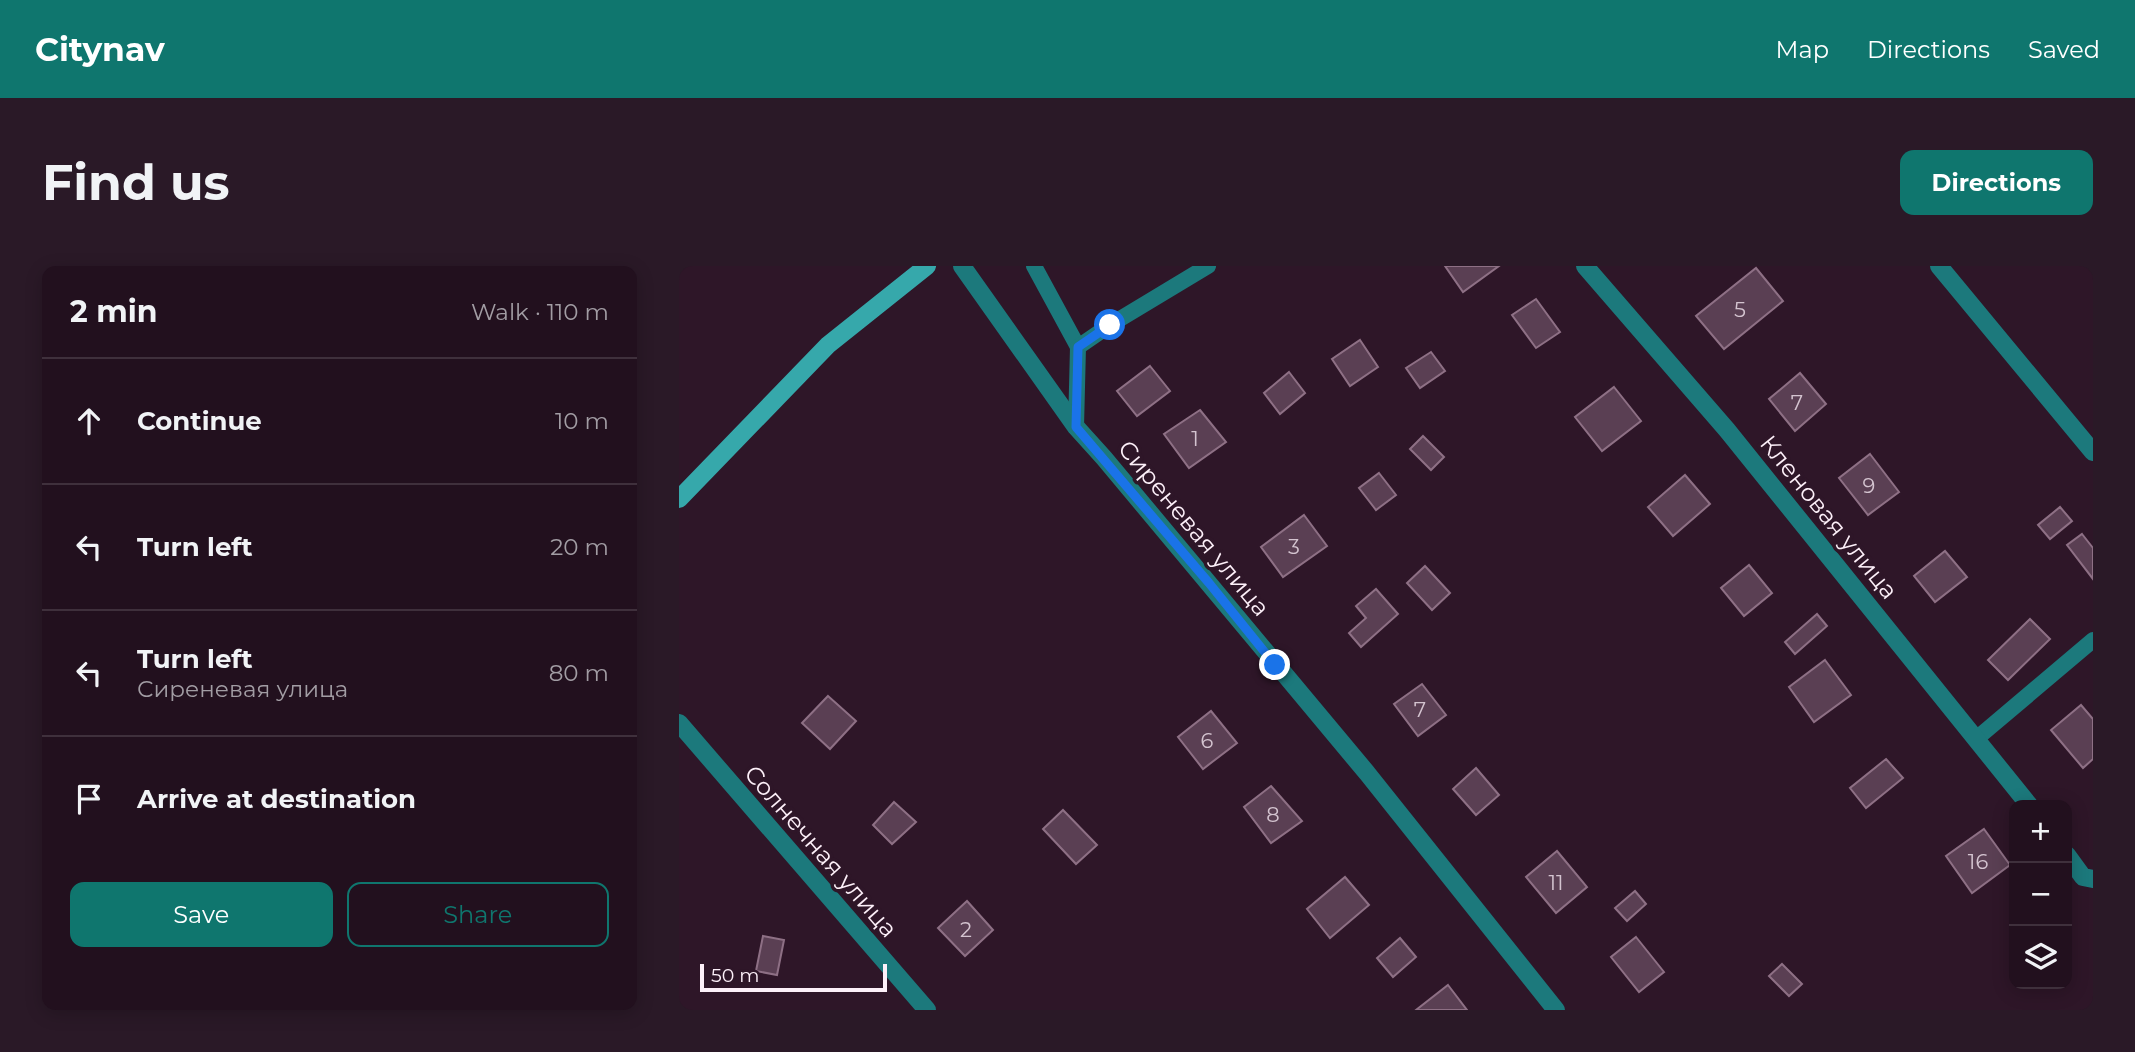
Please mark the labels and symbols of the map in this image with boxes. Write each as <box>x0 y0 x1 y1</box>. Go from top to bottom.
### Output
house number: 5 <box>1734 297 1746 322</box>
route start <box>1094 309 1125 340</box>
house number: 7 <box>1791 390 1803 415</box>
house number: 1 <box>1191 426 1199 451</box>
street label: Кленовая улица <box>1754 429 1904 605</box>
street label: Сиреневая улица <box>1112 434 1276 622</box>
house number: 9 <box>1863 473 1875 498</box>
house number: 3 <box>1288 534 1300 559</box>
route end <box>1259 649 1290 680</box>
house number: 7 <box>1414 697 1426 722</box>
house number: 6 <box>1201 728 1214 753</box>
street label: Солнечная улица <box>738 759 904 943</box>
house number: 8 <box>1266 802 1280 827</box>
house number: 16 <box>1968 849 1988 874</box>
house number: 11 <box>1548 870 1564 895</box>
house number: 2 <box>960 917 972 942</box>
scale bar <box>700 961 887 993</box>

